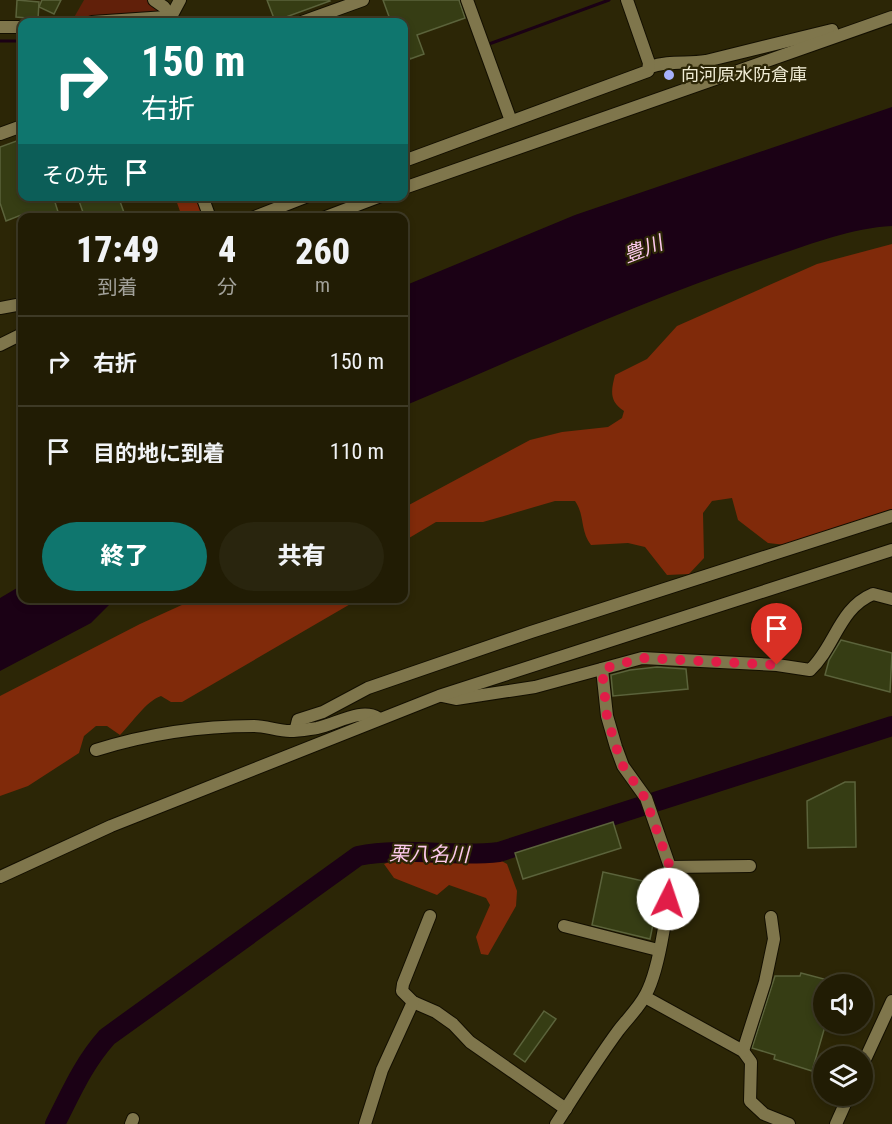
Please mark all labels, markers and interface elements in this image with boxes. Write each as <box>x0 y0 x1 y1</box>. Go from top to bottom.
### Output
text: 150 m <box>141 37 246 86</box>
icon: right <box>42 42 120 120</box>
place label: 向河原水防倉庫 <box>681 64 807 85</box>
marker: 向河原水防倉庫 <box>662 68 676 82</box>
text: 右折 <box>141 93 195 125</box>
icon: arrive <box>120 156 153 189</box>
text: その先 <box>42 163 108 188</box>
text: 17:49 <box>76 229 159 271</box>
text: 4 <box>218 229 236 271</box>
water label: 豊川 <box>620 230 668 267</box>
text: 260 <box>295 231 350 273</box>
text: m <box>315 273 330 297</box>
text: 到着 <box>98 275 138 299</box>
text: 分 <box>217 275 237 299</box>
icon: right <box>42 345 75 378</box>
text: 150 m <box>330 349 384 374</box>
text: 右折 <box>93 351 137 376</box>
icon: arrive <box>42 435 75 468</box>
text: 110 m <box>330 439 384 464</box>
text: 目的地に到着 <box>93 441 225 466</box>
button: 終了 <box>42 522 207 591</box>
button: 共有 <box>219 522 384 591</box>
pin <box>751 603 802 665</box>
icon: arrive <box>760 612 793 645</box>
water label: 栗八名川 <box>389 841 471 867</box>
position arrow <box>636 867 700 931</box>
map controls <box>813 974 873 1106</box>
button: sound <box>813 974 873 1034</box>
button: layers <box>813 1046 873 1106</box>

